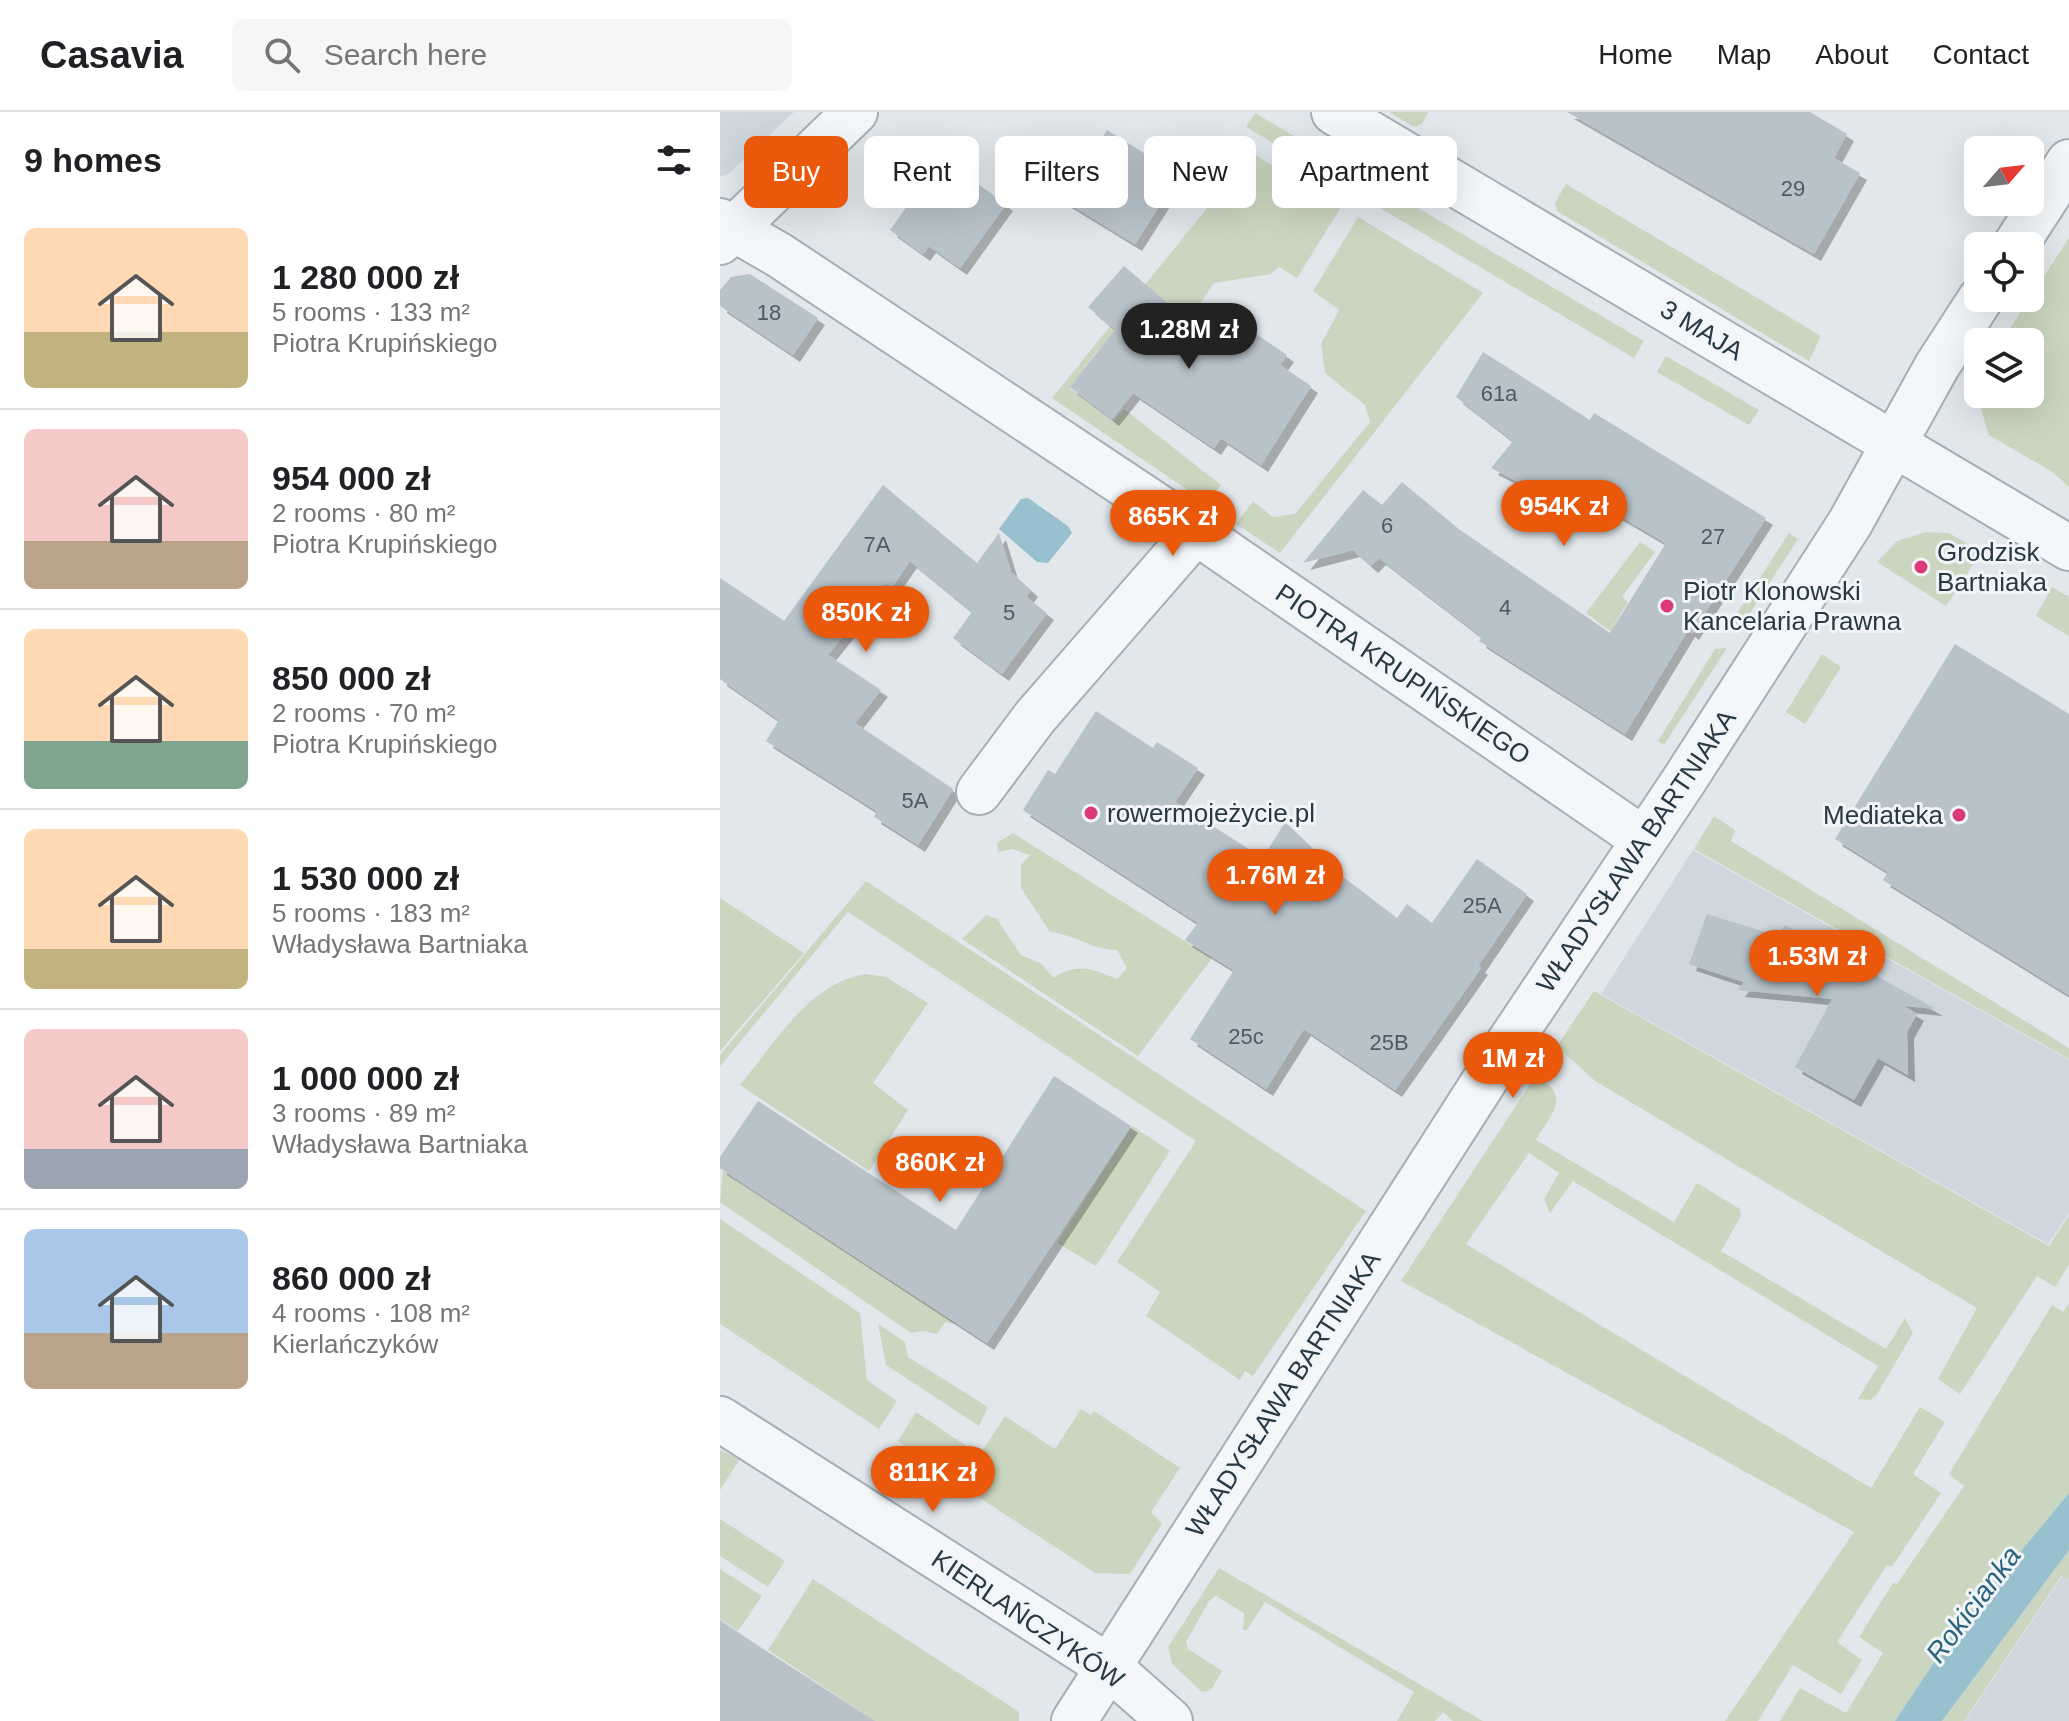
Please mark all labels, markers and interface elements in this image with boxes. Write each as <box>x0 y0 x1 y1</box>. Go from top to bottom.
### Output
search box <box>232 19 792 91</box>
icon: search <box>260 33 304 77</box>
text: Casavia <box>40 34 184 76</box>
text: Search here <box>324 38 487 71</box>
text: Home <box>1598 39 1673 70</box>
text: Map <box>1717 39 1771 70</box>
text: About <box>1815 39 1889 70</box>
text: Contact <box>1933 39 2029 70</box>
chip: Buy <box>744 136 848 208</box>
chip: Rent <box>864 136 979 208</box>
chip: Filters <box>995 136 1128 208</box>
chip: New <box>1144 136 1256 208</box>
chip: Apartment <box>1272 136 1457 208</box>
north arrow <box>1964 136 2044 216</box>
map controls <box>1964 136 2044 408</box>
icon: filters <box>652 138 696 182</box>
text: 9 homes <box>24 141 162 179</box>
house number: 29 <box>1781 176 1805 201</box>
button: locate <box>1964 232 2044 312</box>
text: 1 280 000 zł <box>272 258 459 296</box>
icon: home <box>88 260 184 356</box>
street label: 3 MAJA <box>1655 294 1749 367</box>
text: 5 rooms · 133 m² <box>272 297 470 327</box>
house number: 18 <box>757 300 781 325</box>
pin: 1.28M zł <box>1106 303 1272 371</box>
text: 1.28M zł <box>1139 314 1239 344</box>
text: Piotra Krupińskiego <box>272 328 497 358</box>
button: layers <box>1964 328 2044 408</box>
house number: 61a <box>1481 381 1518 406</box>
text: 954 000 zł <box>272 459 431 497</box>
icon: home <box>88 461 184 557</box>
pin: 954K zł <box>1490 480 1638 548</box>
pin: 865K zł <box>1099 490 1247 558</box>
text: 954K zł <box>1519 491 1609 521</box>
text: 2 rooms · 80 m² <box>272 498 456 528</box>
text: 865K zł <box>1128 501 1218 531</box>
house number: 6 <box>1381 513 1393 538</box>
house number: 27 <box>1701 524 1725 549</box>
text: Piotra Krupińskiego <box>272 529 497 559</box>
house number: 7A <box>864 532 891 557</box>
place label: Grodzisk Bartniaka <box>1937 537 2047 597</box>
marker: Grodzisk Bartniaka <box>1912 558 1930 576</box>
place label: Piotr Klonowski Kancelaria Prawna <box>1683 576 1902 636</box>
street label: PIOTRA KRUPIŃSKIEGO <box>1270 578 1536 770</box>
pin: 850K zł <box>792 586 940 654</box>
house number: 4 <box>1499 595 1511 620</box>
text: 850K zł <box>821 597 911 627</box>
marker: Piotr Klonowski Kancelaria Prawna <box>1658 597 1676 615</box>
house number: 5 <box>1003 600 1015 625</box>
text: 850 000 zł <box>272 659 431 697</box>
icon: home <box>88 661 184 757</box>
text: 2 rooms · 70 m² <box>272 698 456 728</box>
street label: WŁADYSŁAWA BARTNIAKA <box>1530 704 1742 998</box>
text: Piotra Krupińskiego <box>272 729 497 759</box>
house number: 5A <box>902 788 929 813</box>
place label: rowermojeżycie.pl <box>1107 798 1315 828</box>
place label: Mediateka <box>1823 800 1944 830</box>
marker: rowermojeżycie.pl <box>1082 804 1100 822</box>
marker: Mediateka <box>1950 806 1968 824</box>
pin: 1.76M zł <box>1192 849 1358 917</box>
text: 1 530 000 zł <box>272 859 459 897</box>
text: 1.76M zł <box>1225 860 1325 890</box>
icon: home <box>88 861 184 957</box>
house number: 25A <box>1462 893 1502 918</box>
text: 5 rooms · 183 m² <box>272 898 470 928</box>
text: Władysława Bartniaka <box>272 929 528 959</box>
pin: 1.53M zł <box>1734 930 1900 998</box>
text: 1.53M zł <box>1767 941 1867 971</box>
house number: 25c <box>1228 1024 1264 1049</box>
house number: 25B <box>1369 1030 1409 1055</box>
pin: 1M zł <box>1457 1032 1569 1100</box>
text: 1M zł <box>1481 1043 1545 1073</box>
text: 1 000 000 zł <box>272 1059 459 1097</box>
icon: home <box>88 1061 184 1157</box>
text: 3 rooms · 89 m² <box>272 1098 456 1128</box>
text: Władysława Bartniaka <box>272 1129 528 1159</box>
pin: 860K zł <box>866 1136 1014 1204</box>
text: 860K zł <box>895 1147 985 1177</box>
street label: WŁADYSŁAWA BARTNIAKA <box>1179 1245 1387 1542</box>
text: 860 000 zł <box>272 1259 431 1297</box>
icon: home <box>88 1261 184 1357</box>
text: 4 rooms · 108 m² <box>272 1298 470 1328</box>
text: Kierlańczyków <box>272 1329 438 1359</box>
pin: 811K zł <box>859 1446 1007 1514</box>
text: 811K zł <box>889 1457 977 1487</box>
water label: Rokicianka <box>1920 1540 2027 1668</box>
street label: KIERLAŃCZYKÓW <box>926 1544 1130 1695</box>

